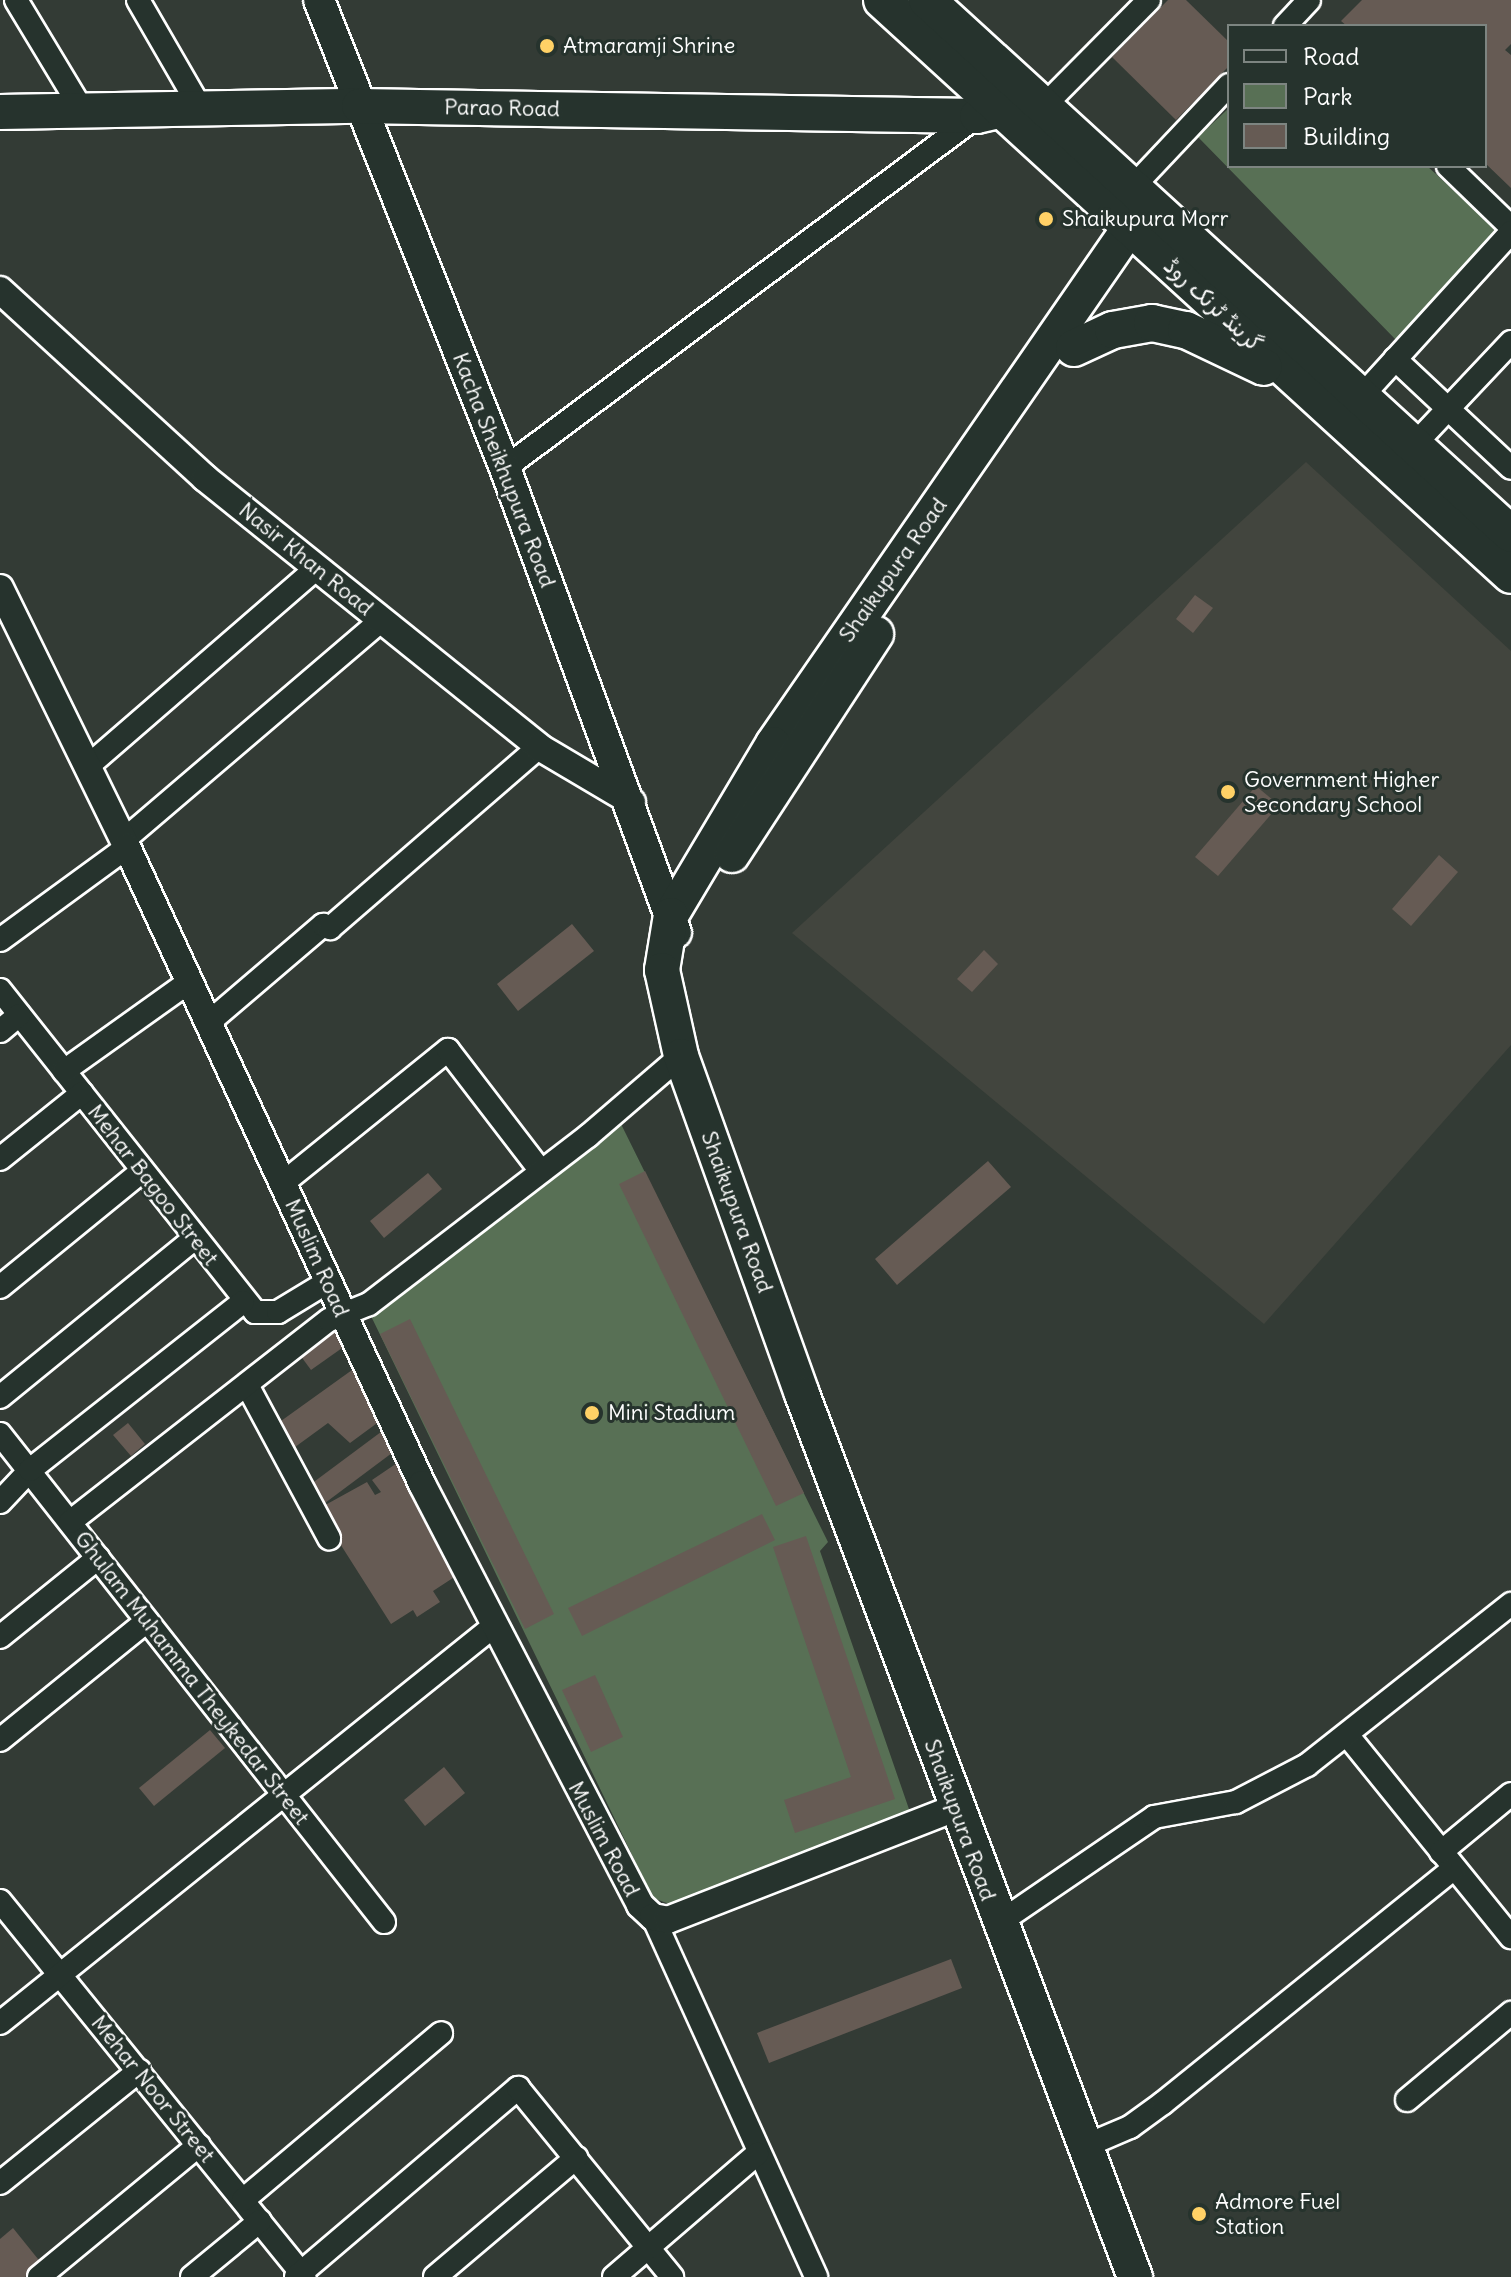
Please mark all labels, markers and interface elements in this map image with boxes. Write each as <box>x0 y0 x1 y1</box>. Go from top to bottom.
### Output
legend <box>1227 24 1487 168</box>
place label: Atmaramji Shrine <box>563 33 735 59</box>
marker: Atmaramji Shrine <box>538 37 556 55</box>
text: Road <box>1303 41 1359 71</box>
text: Park <box>1303 81 1353 111</box>
street label: Parao Road <box>444 94 560 122</box>
text: Building <box>1303 121 1390 151</box>
place label: Shaikupura Morr <box>1062 206 1228 232</box>
marker: Shaikupura Morr <box>1037 210 1055 228</box>
street label: گرینڈ ٹرنک روڈ <box>1158 253 1268 357</box>
street label: Kacha Sheikhupura Road <box>447 349 561 591</box>
street label: Shaikupura Road <box>833 493 953 647</box>
street label: Nasir Khan Road <box>234 497 378 621</box>
place label: Government Higher Secondary School <box>1244 766 1439 818</box>
marker: Government Higher Secondary School <box>1219 783 1237 801</box>
street label: Mehar Bagoo Street <box>82 1099 224 1271</box>
street label: Shaikupura Road <box>696 1128 778 1296</box>
street label: Muslim Road <box>279 1195 355 1321</box>
place label: Mini Stadium <box>608 1400 735 1426</box>
marker: Mini Stadium <box>583 1404 601 1422</box>
street label: Ghulam Muhamma Theykedar Street <box>69 1526 315 1830</box>
street label: Shaikupura Road <box>919 1736 1001 1904</box>
street label: Muslim Road <box>563 1777 645 1901</box>
street label: Mehar Noor Street <box>86 2010 220 2168</box>
place label: Admore Fuel Station <box>1215 2188 1340 2240</box>
marker: Admore Fuel Station <box>1190 2205 1208 2223</box>

